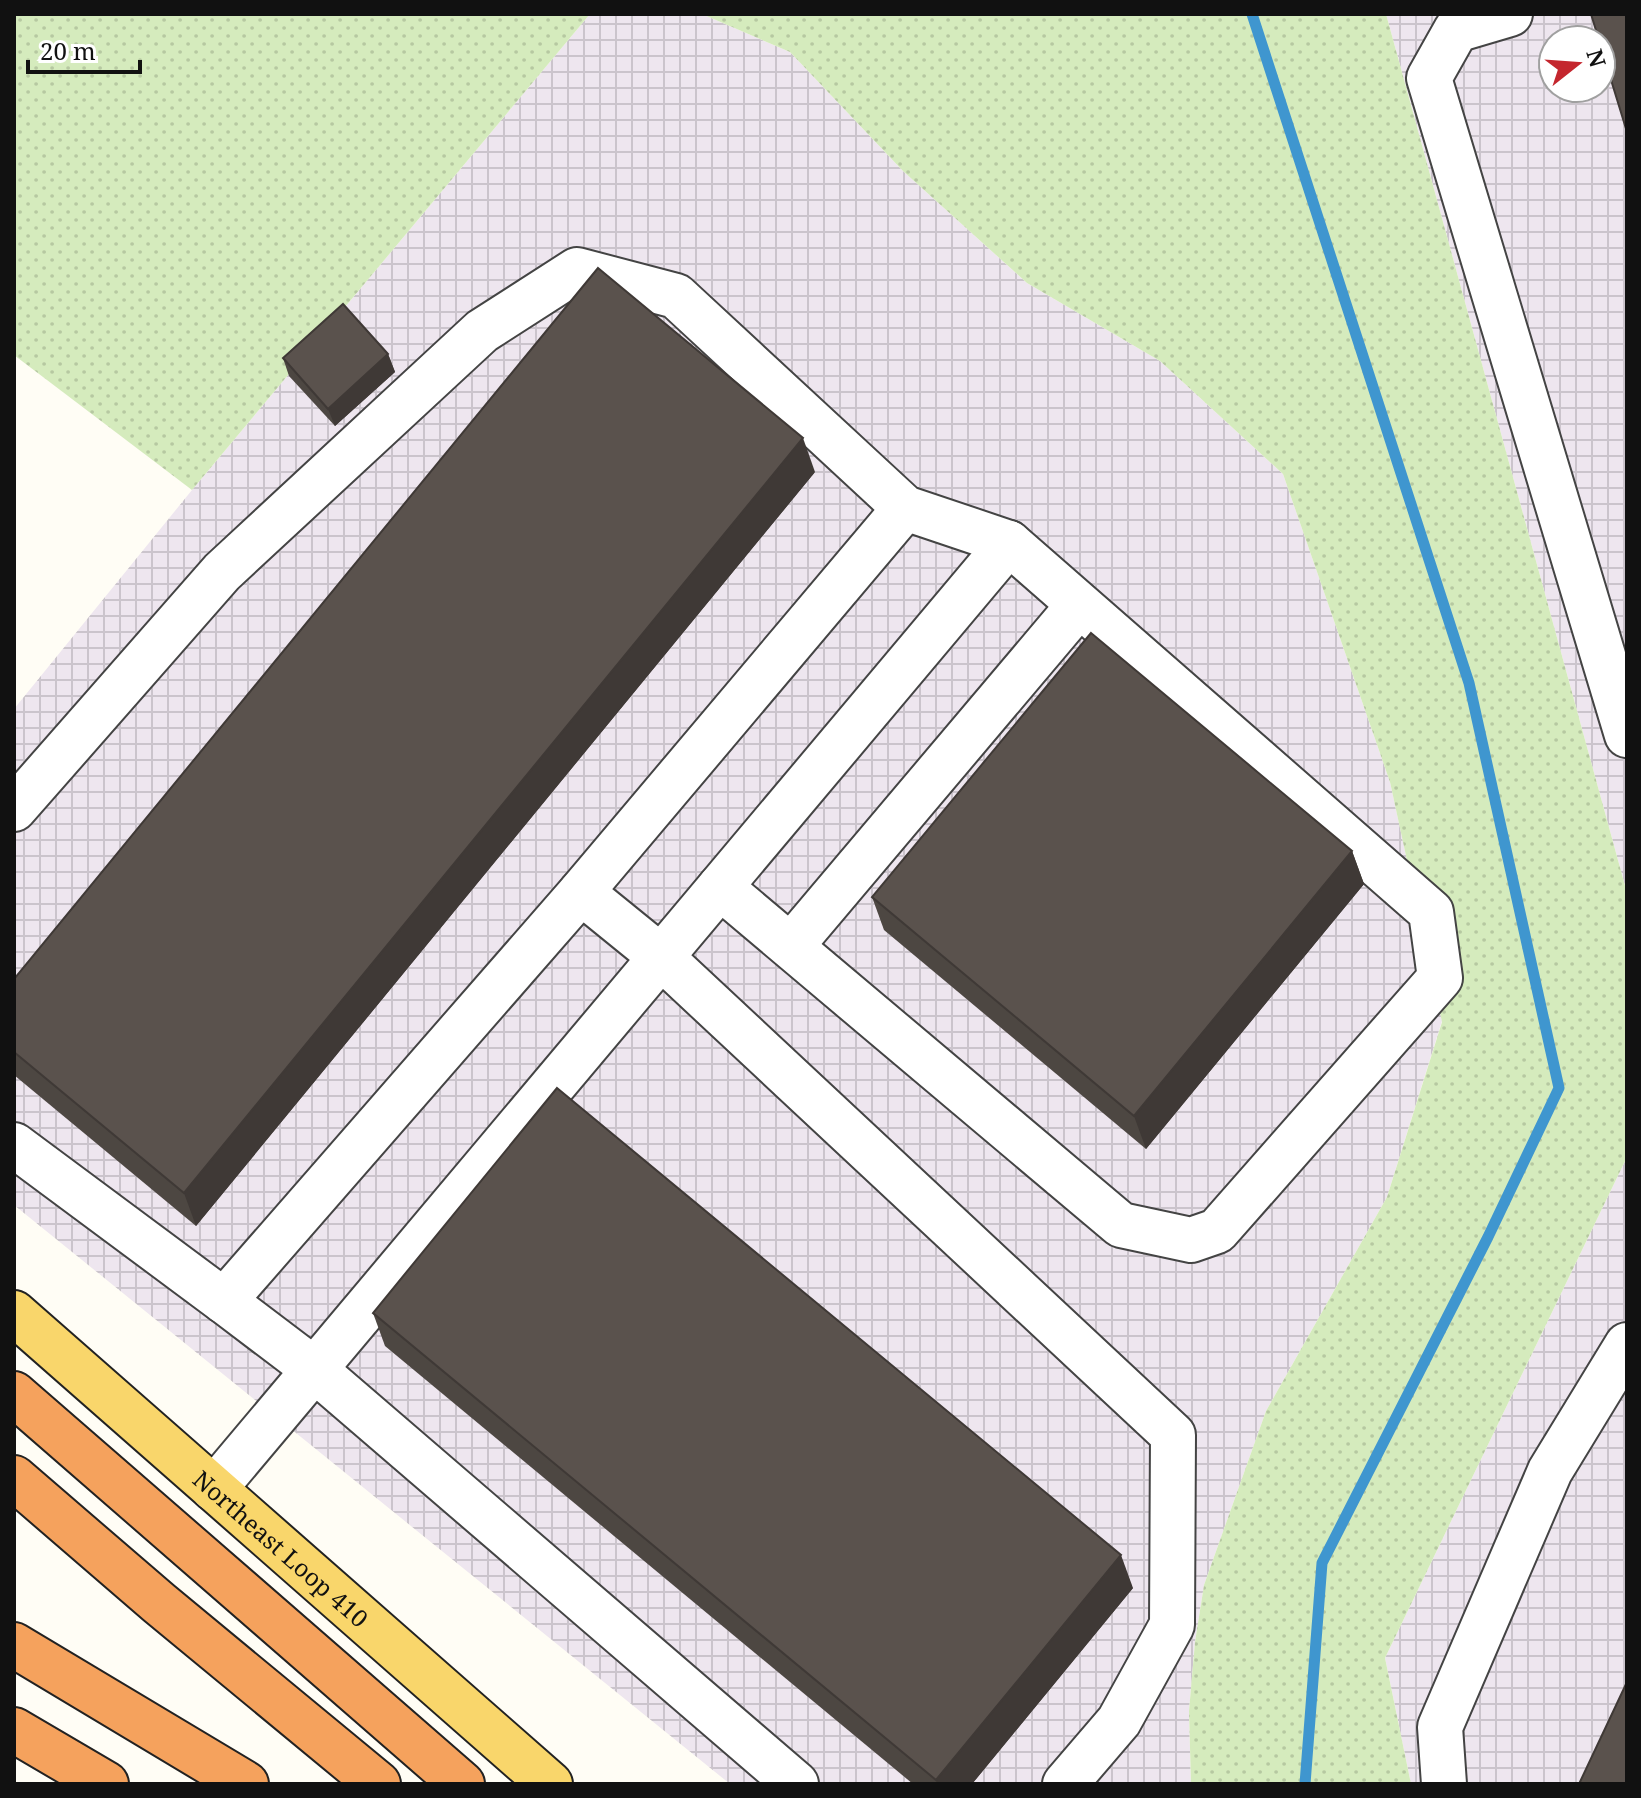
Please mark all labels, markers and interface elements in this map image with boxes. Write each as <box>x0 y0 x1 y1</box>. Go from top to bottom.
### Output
scale bar <box>28 24 140 74</box>
north arrow <box>1537 24 1617 104</box>
text: 20 m <box>40 34 96 67</box>
text: N <box>1580 45 1614 71</box>
street label: Northeast Loop 410 <box>187 1462 376 1634</box>

